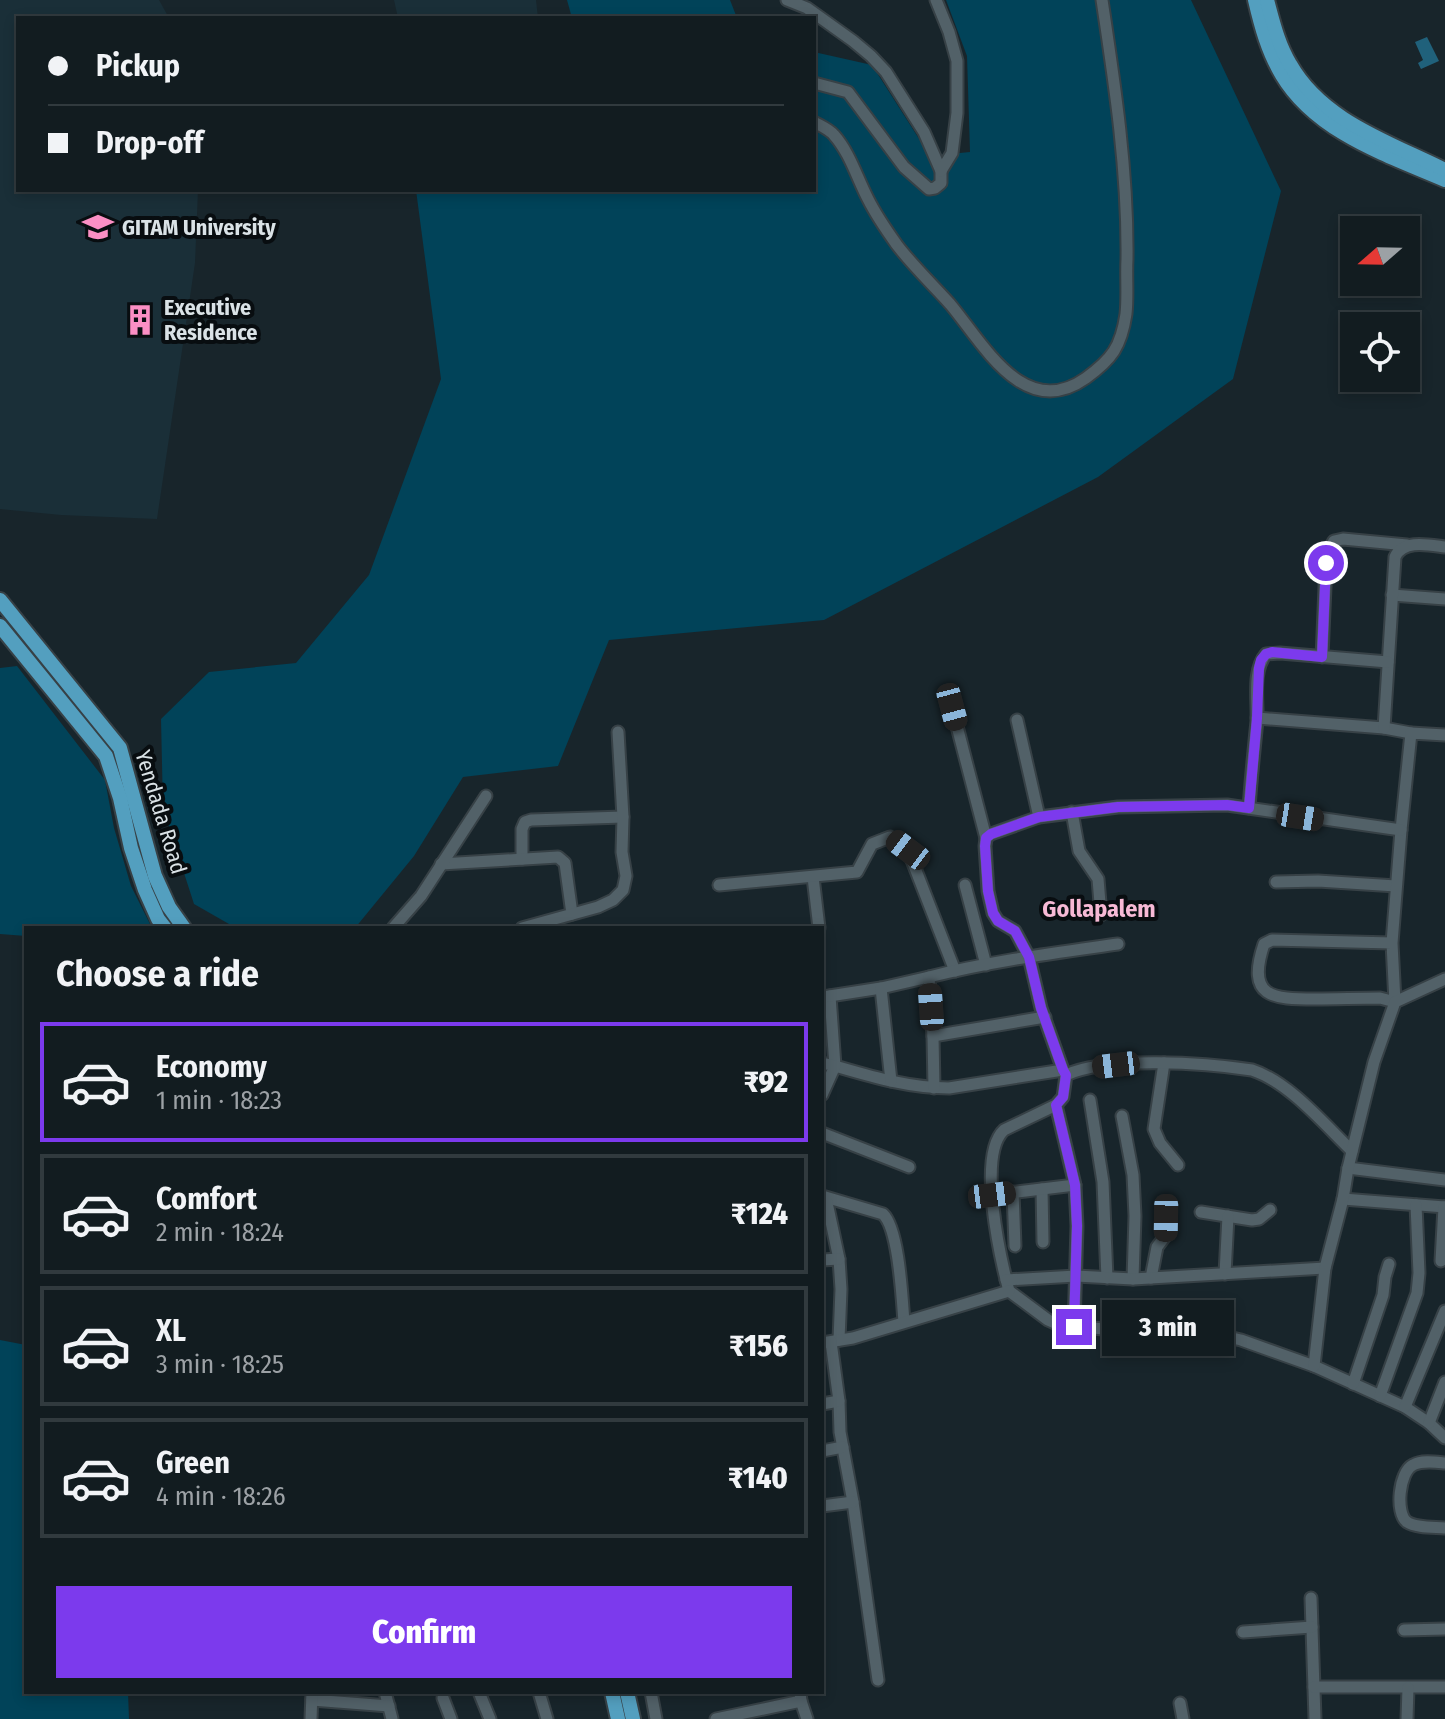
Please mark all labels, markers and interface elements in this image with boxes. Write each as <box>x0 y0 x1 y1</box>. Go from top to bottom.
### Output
text: Pickup <box>96 48 180 84</box>
text: Drop-off <box>96 125 203 161</box>
school or university icon: GITAM University <box>81 210 115 244</box>
place label: GITAM University <box>122 214 276 241</box>
north arrow <box>1340 216 1420 296</box>
map controls <box>1340 216 1420 392</box>
place label: Executive Residence <box>164 294 258 346</box>
building icon: Executive Residence <box>123 303 157 337</box>
button: locate <box>1340 312 1420 392</box>
route start <box>1308 545 1344 581</box>
car <box>934 681 970 733</box>
street label: Yendada Road <box>129 747 193 877</box>
car <box>1274 801 1326 833</box>
car <box>882 826 934 874</box>
district label: Gollapalem <box>1042 895 1156 923</box>
text: Choose a ride <box>56 952 259 996</box>
car <box>917 982 945 1032</box>
icon: car <box>60 1046 132 1118</box>
text: Economy <box>156 1049 267 1085</box>
car <box>1091 1050 1141 1080</box>
text: ₹92 <box>744 1064 788 1100</box>
text: 1 min · 18:23 <box>156 1085 282 1116</box>
icon: car <box>60 1178 132 1250</box>
car <box>967 1180 1017 1210</box>
text: Comfort <box>156 1181 257 1217</box>
car <box>1154 1194 1178 1242</box>
text: ₹124 <box>731 1196 788 1232</box>
text: 2 min · 18:24 <box>156 1217 284 1248</box>
callout: 3 min <box>1102 1299 1234 1355</box>
route end <box>1056 1309 1092 1345</box>
icon: car <box>60 1310 132 1382</box>
text: 3 min <box>1139 1312 1197 1343</box>
text: XL <box>156 1313 186 1349</box>
text: ₹156 <box>729 1328 788 1364</box>
text: 3 min · 18:25 <box>156 1349 284 1380</box>
icon: car <box>60 1442 132 1514</box>
text: Green <box>156 1445 230 1481</box>
text: ₹140 <box>728 1460 788 1496</box>
text: 4 min · 18:26 <box>156 1481 286 1512</box>
button: Confirm <box>56 1586 792 1678</box>

